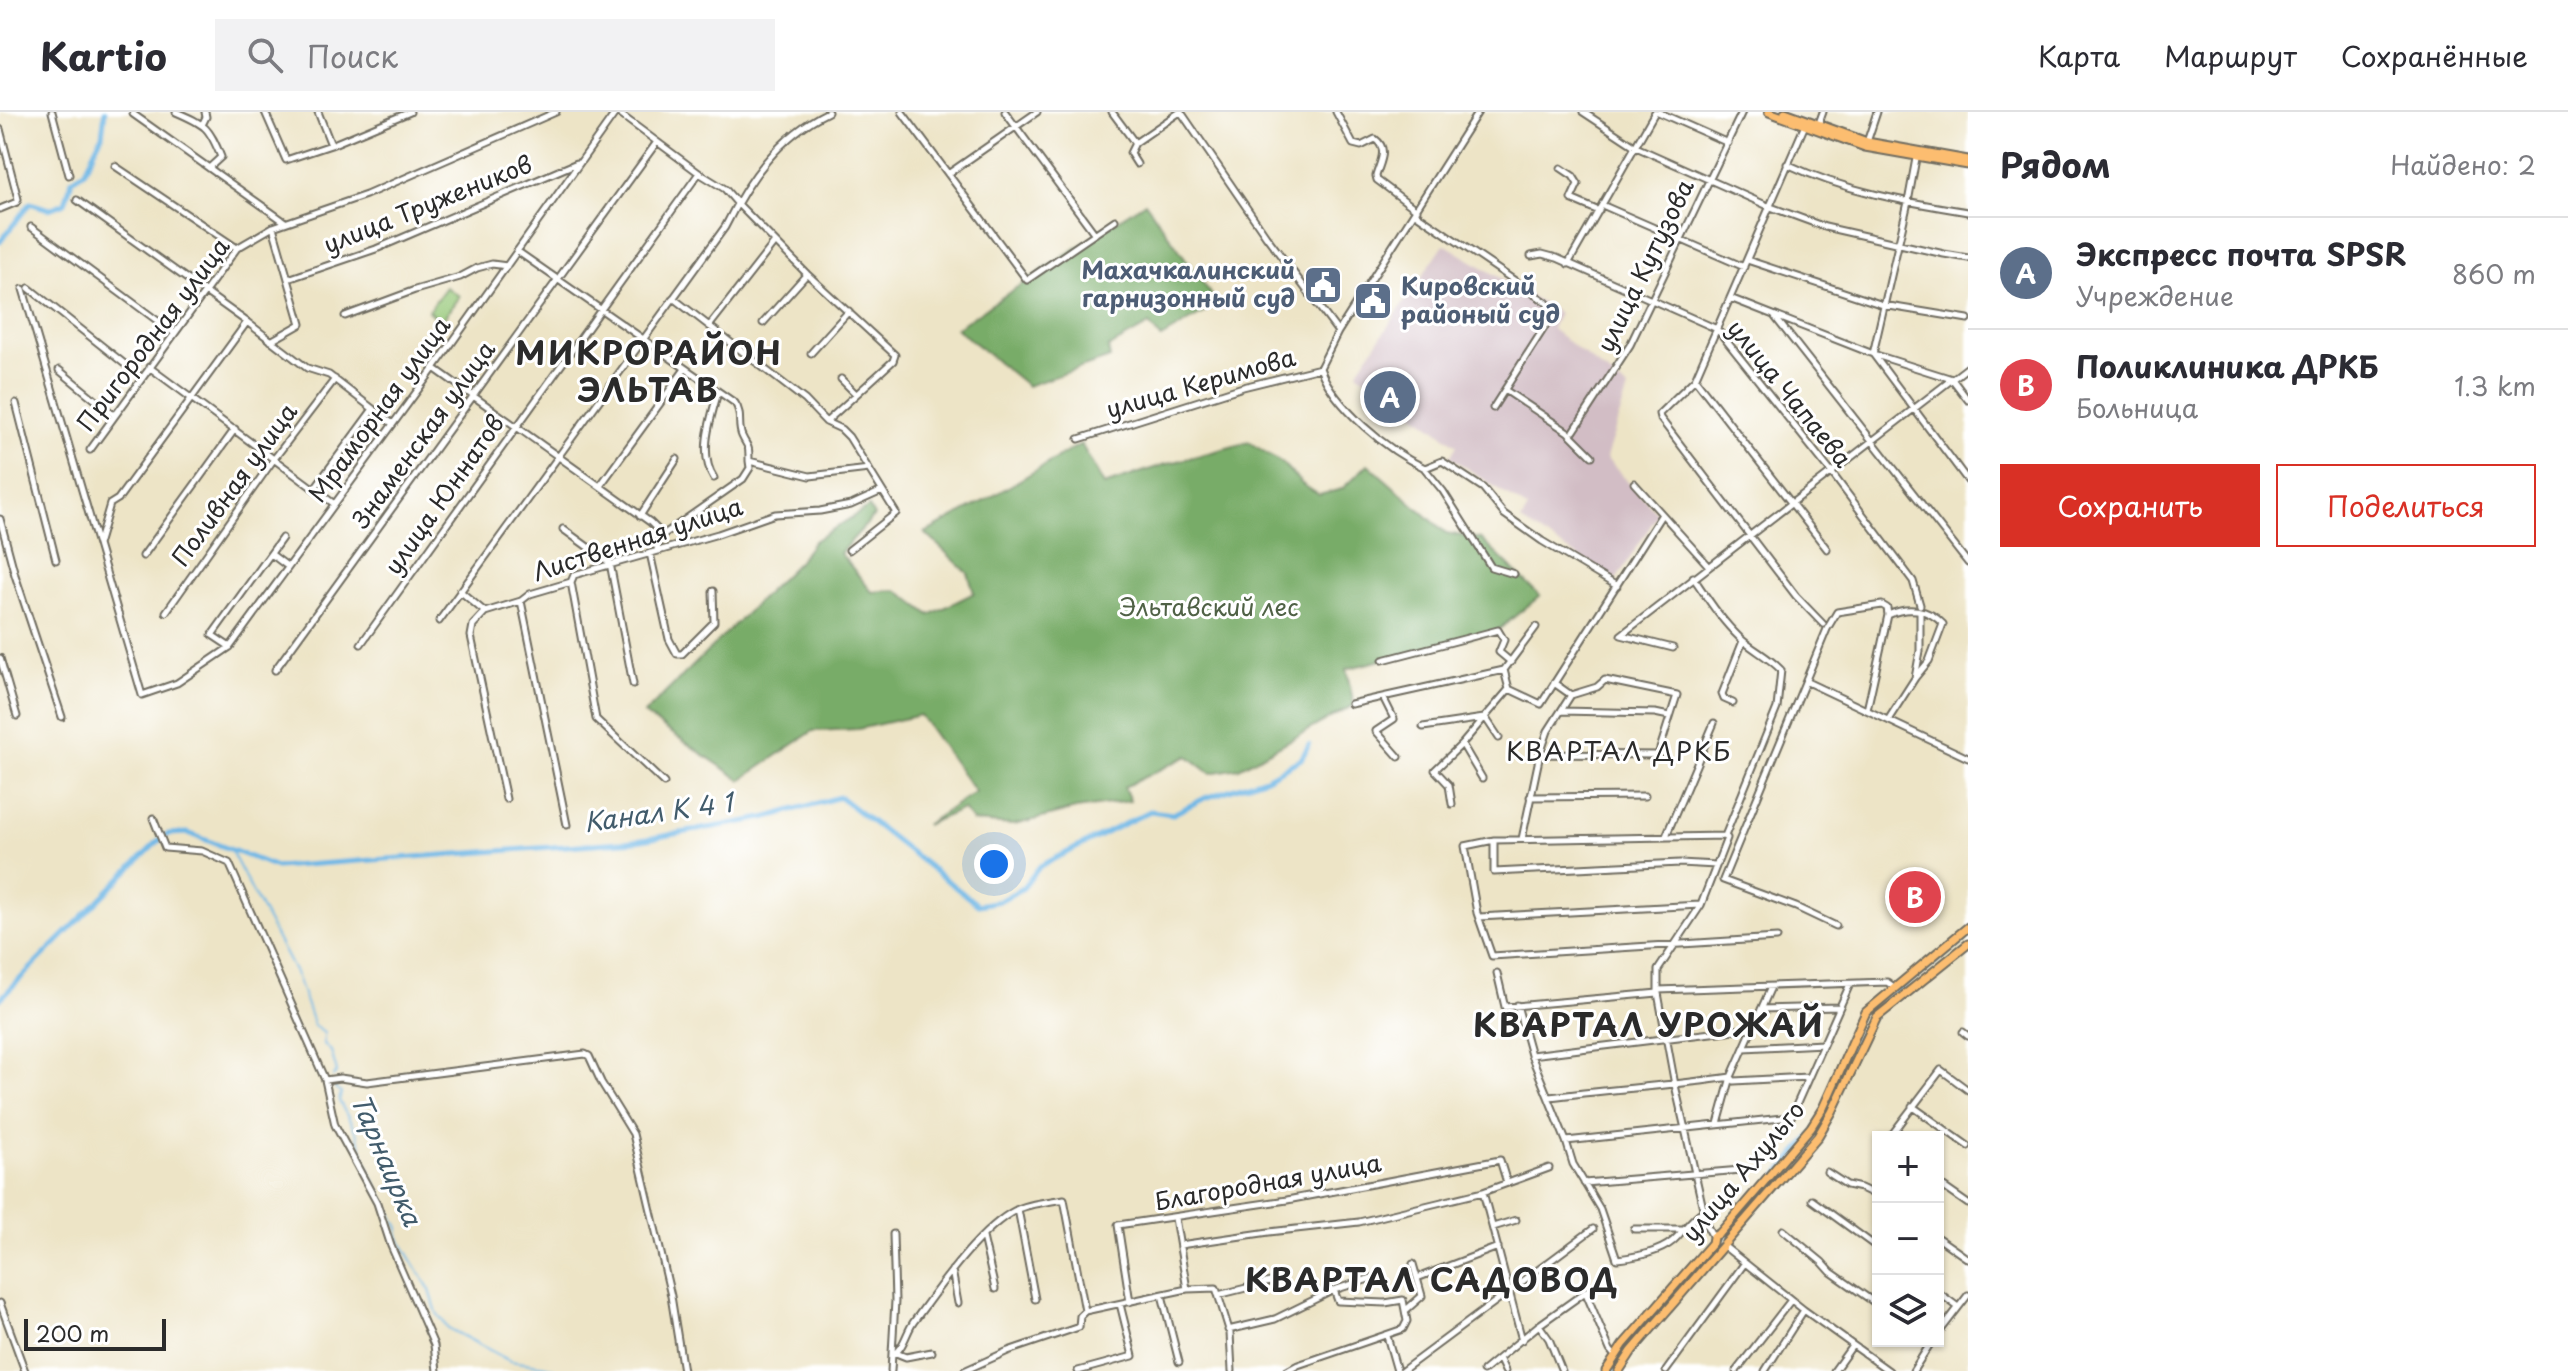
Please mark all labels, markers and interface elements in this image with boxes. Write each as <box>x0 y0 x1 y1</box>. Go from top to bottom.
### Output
search box <box>215 19 775 91</box>
text: Kartio <box>40 27 167 84</box>
icon: search <box>243 33 287 77</box>
text: Поиск <box>307 33 398 78</box>
text: Карта <box>2038 34 2120 77</box>
text: Маршрут <box>2164 34 2297 77</box>
text: Сохранённые <box>2341 34 2528 77</box>
text: Рядом <box>2000 138 2111 190</box>
street label: улица Тружеников <box>318 145 537 261</box>
text: Найдено: 2 <box>2390 145 2536 184</box>
street label: улица Кутузова <box>1587 172 1702 358</box>
street label: Пригородная улица <box>67 229 237 438</box>
text: Экспресс почта SPSR <box>2076 231 2406 276</box>
place label: Махачкалинский гарнизонный суд <box>1082 251 1295 315</box>
text: A <box>2016 254 2036 293</box>
text: 860 m <box>2452 254 2536 293</box>
public building icon: Махачкалинский гарнизонный суд <box>1302 264 1344 306</box>
place label: Кировский районый суд <box>1401 267 1560 331</box>
text: Учреждение <box>2076 276 2234 315</box>
public building icon: Кировский районый суд <box>1352 280 1394 322</box>
street label: Мраморная улица <box>299 309 458 509</box>
street label: улица Чапаева <box>1720 311 1862 474</box>
district label: МИКРОРАЙОН ЭЛЬТАВ <box>515 328 783 413</box>
street label: Знаменская улица <box>341 333 503 536</box>
street label: улица Керимова <box>1102 338 1299 426</box>
text: Поликлиника ДРКБ <box>2076 343 2379 388</box>
text: B <box>2017 366 2035 405</box>
text: 1.3 km <box>2454 366 2536 405</box>
pin: A <box>1364 367 1416 427</box>
text: Больница <box>2076 388 2198 427</box>
street label: Поливная улица <box>162 395 305 573</box>
street label: улица Юннатов <box>375 406 512 581</box>
button: Сохранить <box>2000 464 2260 547</box>
button: Поделиться <box>2276 464 2536 547</box>
street label: Лиственная улица <box>528 487 747 589</box>
park label: Эльтавский лес <box>1119 588 1299 624</box>
district label: КВАРТАЛ ДРКБ <box>1506 731 1732 770</box>
water label: Канал К 4 1 <box>581 781 739 841</box>
your location <box>974 844 1014 884</box>
pin: B <box>1889 867 1941 927</box>
district label: КВАРТАЛ УРОЖАЙ <box>1473 1000 1825 1048</box>
water label: Тарнаирка <box>342 1087 433 1232</box>
street label: улица Ахульго <box>1673 1092 1812 1249</box>
map controls <box>1872 1131 1944 1347</box>
button: + <box>1872 1131 1944 1203</box>
street label: Благородная улица <box>1151 1143 1384 1219</box>
button: − <box>1872 1203 1944 1275</box>
district label: КВАРТАЛ САДОВОД <box>1245 1255 1619 1303</box>
button: layers <box>1872 1275 1944 1347</box>
scale bar <box>24 1315 166 1351</box>
text: 200 m <box>36 1316 109 1349</box>

